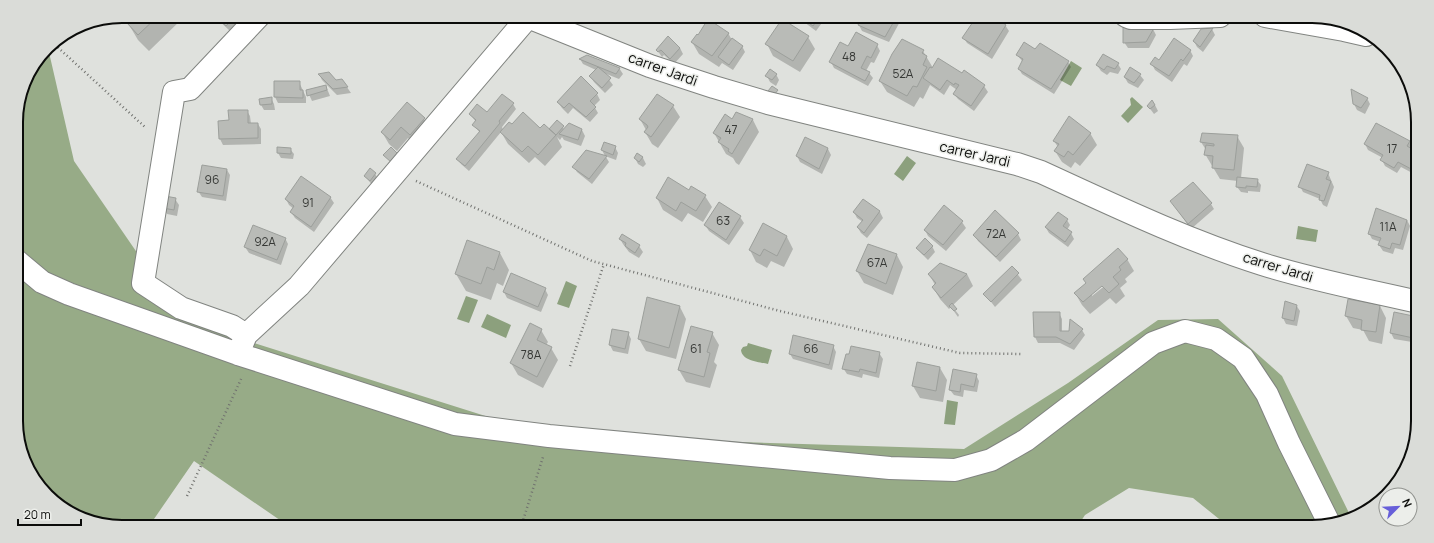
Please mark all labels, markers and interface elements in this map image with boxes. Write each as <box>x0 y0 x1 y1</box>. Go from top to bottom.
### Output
street label: carrer Jardi <box>626 47 700 90</box>
house number: 48 <box>842 48 856 65</box>
house number: 52A <box>893 65 914 82</box>
house number: 47 <box>724 121 738 138</box>
street label: carrer Jardi <box>938 136 1012 171</box>
house number: 17 <box>1387 140 1397 157</box>
house number: 96 <box>205 171 219 188</box>
house number: 91 <box>302 194 314 211</box>
house number: 63 <box>716 212 730 229</box>
house number: 11A <box>1380 218 1397 235</box>
house number: 72A <box>986 225 1007 242</box>
house number: 92A <box>254 233 276 250</box>
street label: carrer Jardi <box>1241 247 1315 286</box>
house number: 67A <box>867 254 888 271</box>
house number: 61 <box>690 340 702 357</box>
house number: 66 <box>804 340 818 357</box>
house number: 78A <box>521 346 542 363</box>
north arrow <box>1378 487 1418 527</box>
text: N <box>1399 496 1416 509</box>
scale bar <box>18 501 81 527</box>
text: 20 m <box>24 506 51 523</box>

